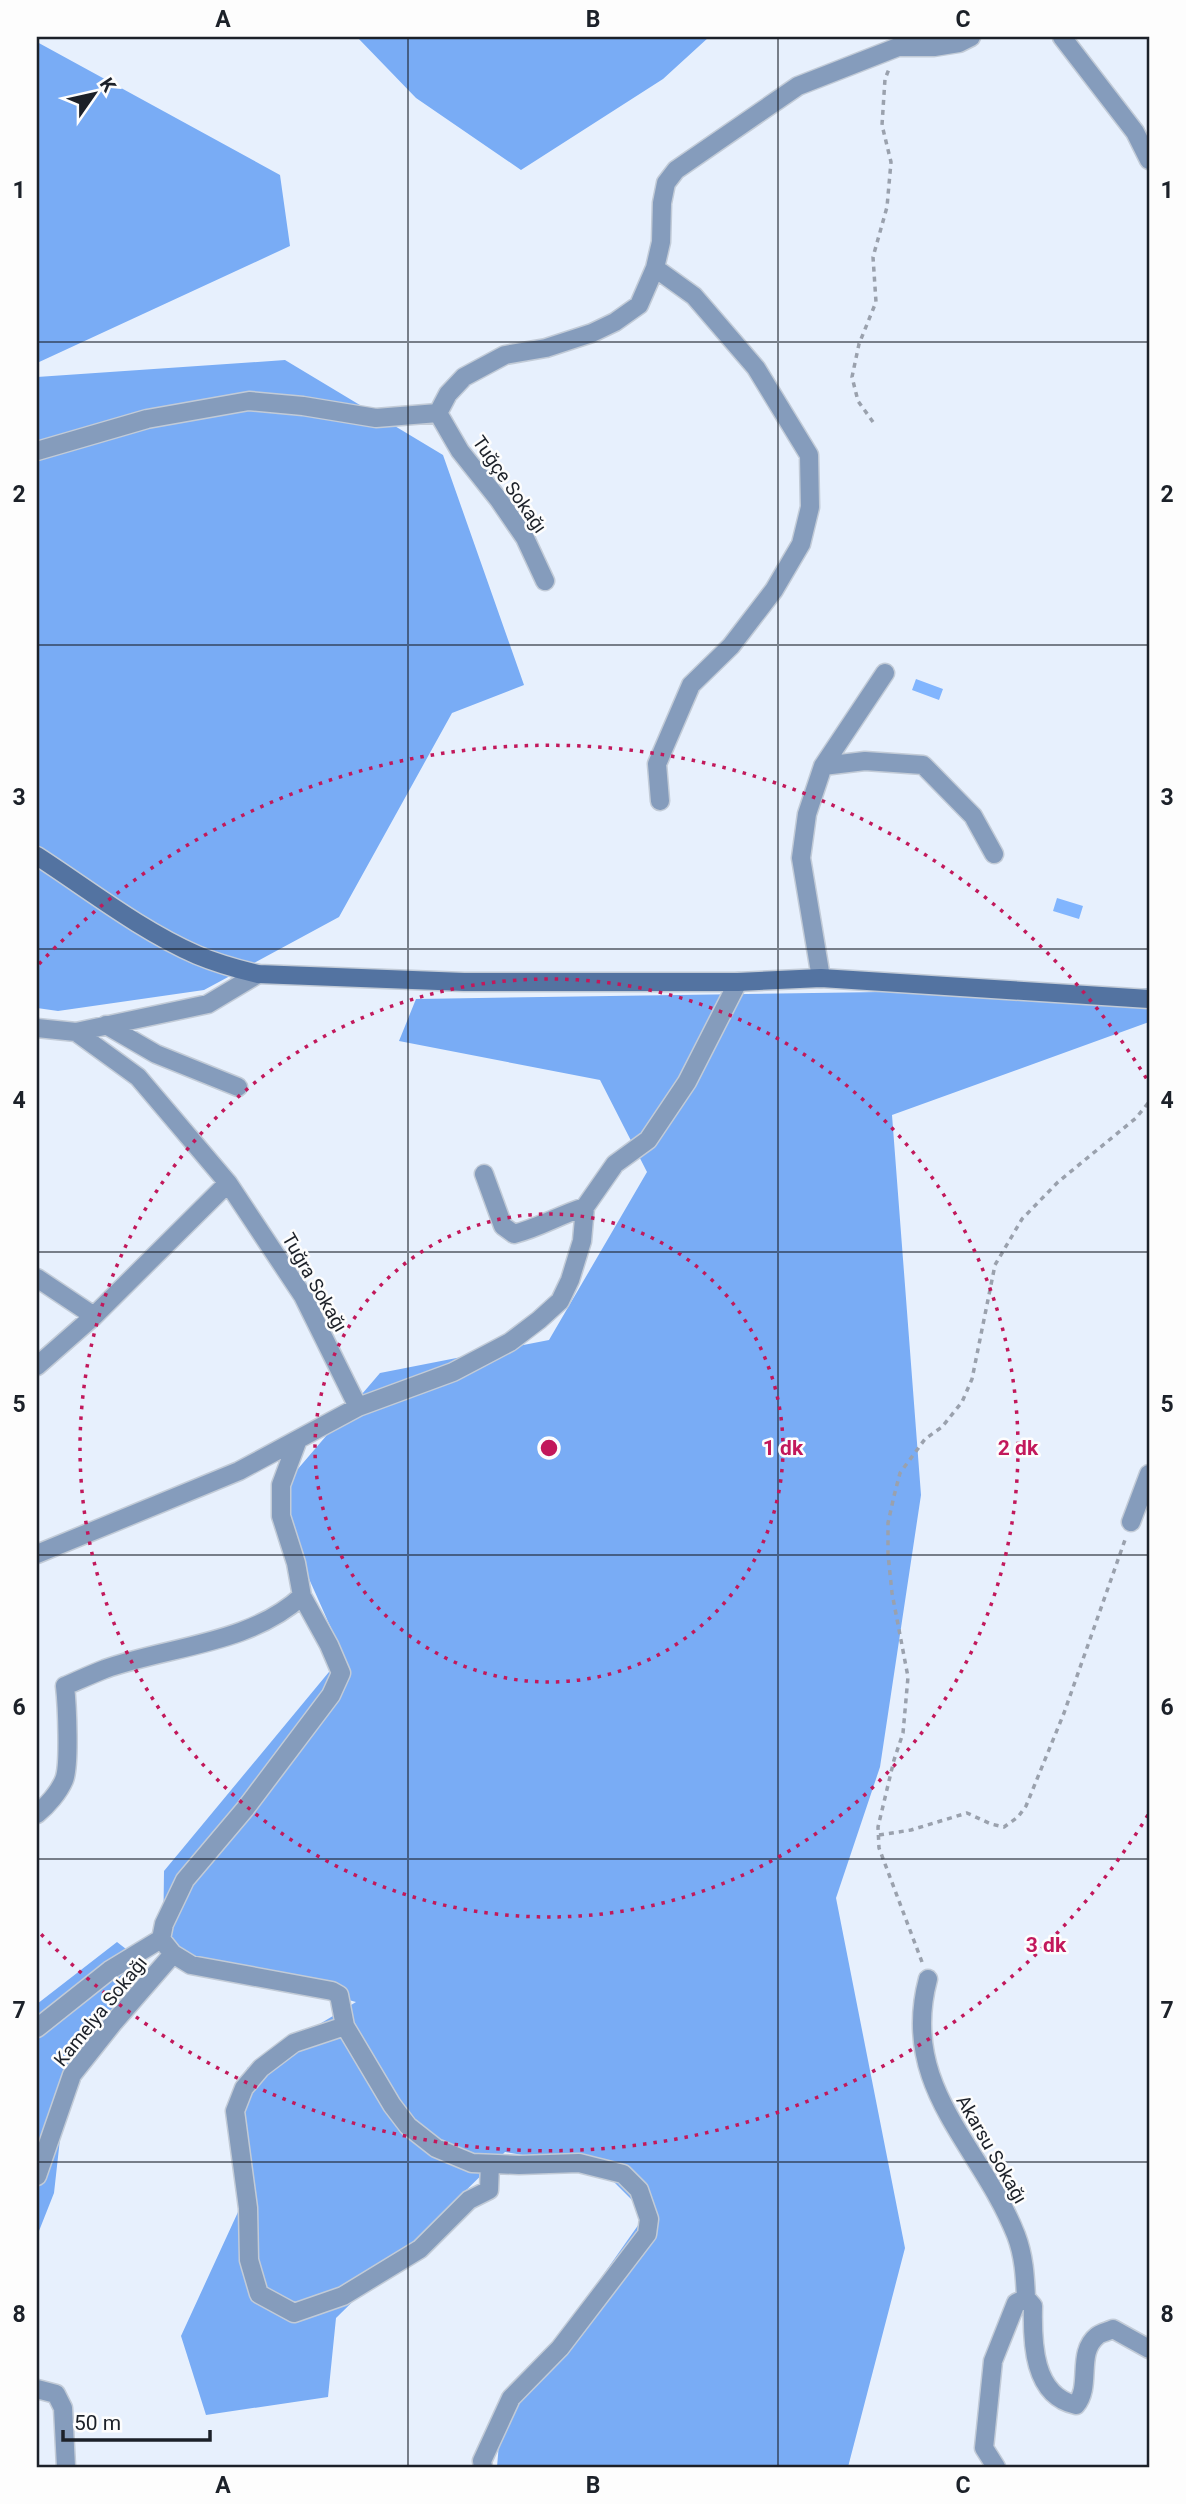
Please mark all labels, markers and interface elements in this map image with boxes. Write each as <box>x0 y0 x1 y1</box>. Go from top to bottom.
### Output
text: A <box>215 6 231 33</box>
text: B <box>586 6 600 33</box>
text: C <box>955 6 971 33</box>
north arrow <box>60 60 130 130</box>
text: K <box>95 73 121 97</box>
text: 1 <box>12 177 26 204</box>
text: 1 <box>1160 177 1174 204</box>
street label: Tuğçe Sokağı <box>468 431 552 537</box>
text: 2 <box>12 481 26 508</box>
text: 2 <box>1160 481 1174 508</box>
text: 3 <box>12 784 26 811</box>
text: 3 <box>1160 784 1174 811</box>
text: 4 <box>12 1087 26 1114</box>
text: 4 <box>1160 1087 1174 1114</box>
street label: Tuğra Sokağı <box>277 1229 352 1336</box>
text: 5 <box>12 1391 26 1418</box>
text: 5 <box>1160 1391 1174 1418</box>
centre of rings <box>537 1436 561 1460</box>
text: 1 dk <box>763 1436 804 1460</box>
text: 2 dk <box>998 1436 1039 1460</box>
text: 6 <box>12 1694 26 1721</box>
text: 6 <box>1160 1694 1174 1721</box>
text: 3 dk <box>1026 1933 1067 1957</box>
street label: Kamelya Sokağı <box>49 1952 152 2071</box>
text: 7 <box>12 1997 26 2024</box>
text: 7 <box>1160 1997 1174 2024</box>
street label: Akarsu Sokağı <box>951 2091 1032 2208</box>
text: 8 <box>12 2301 26 2328</box>
text: 8 <box>1160 2301 1174 2328</box>
scale bar <box>63 2399 210 2443</box>
text: 50 m <box>74 2411 121 2435</box>
text: A <box>215 2472 231 2499</box>
text: B <box>586 2472 600 2499</box>
text: C <box>955 2472 971 2499</box>

